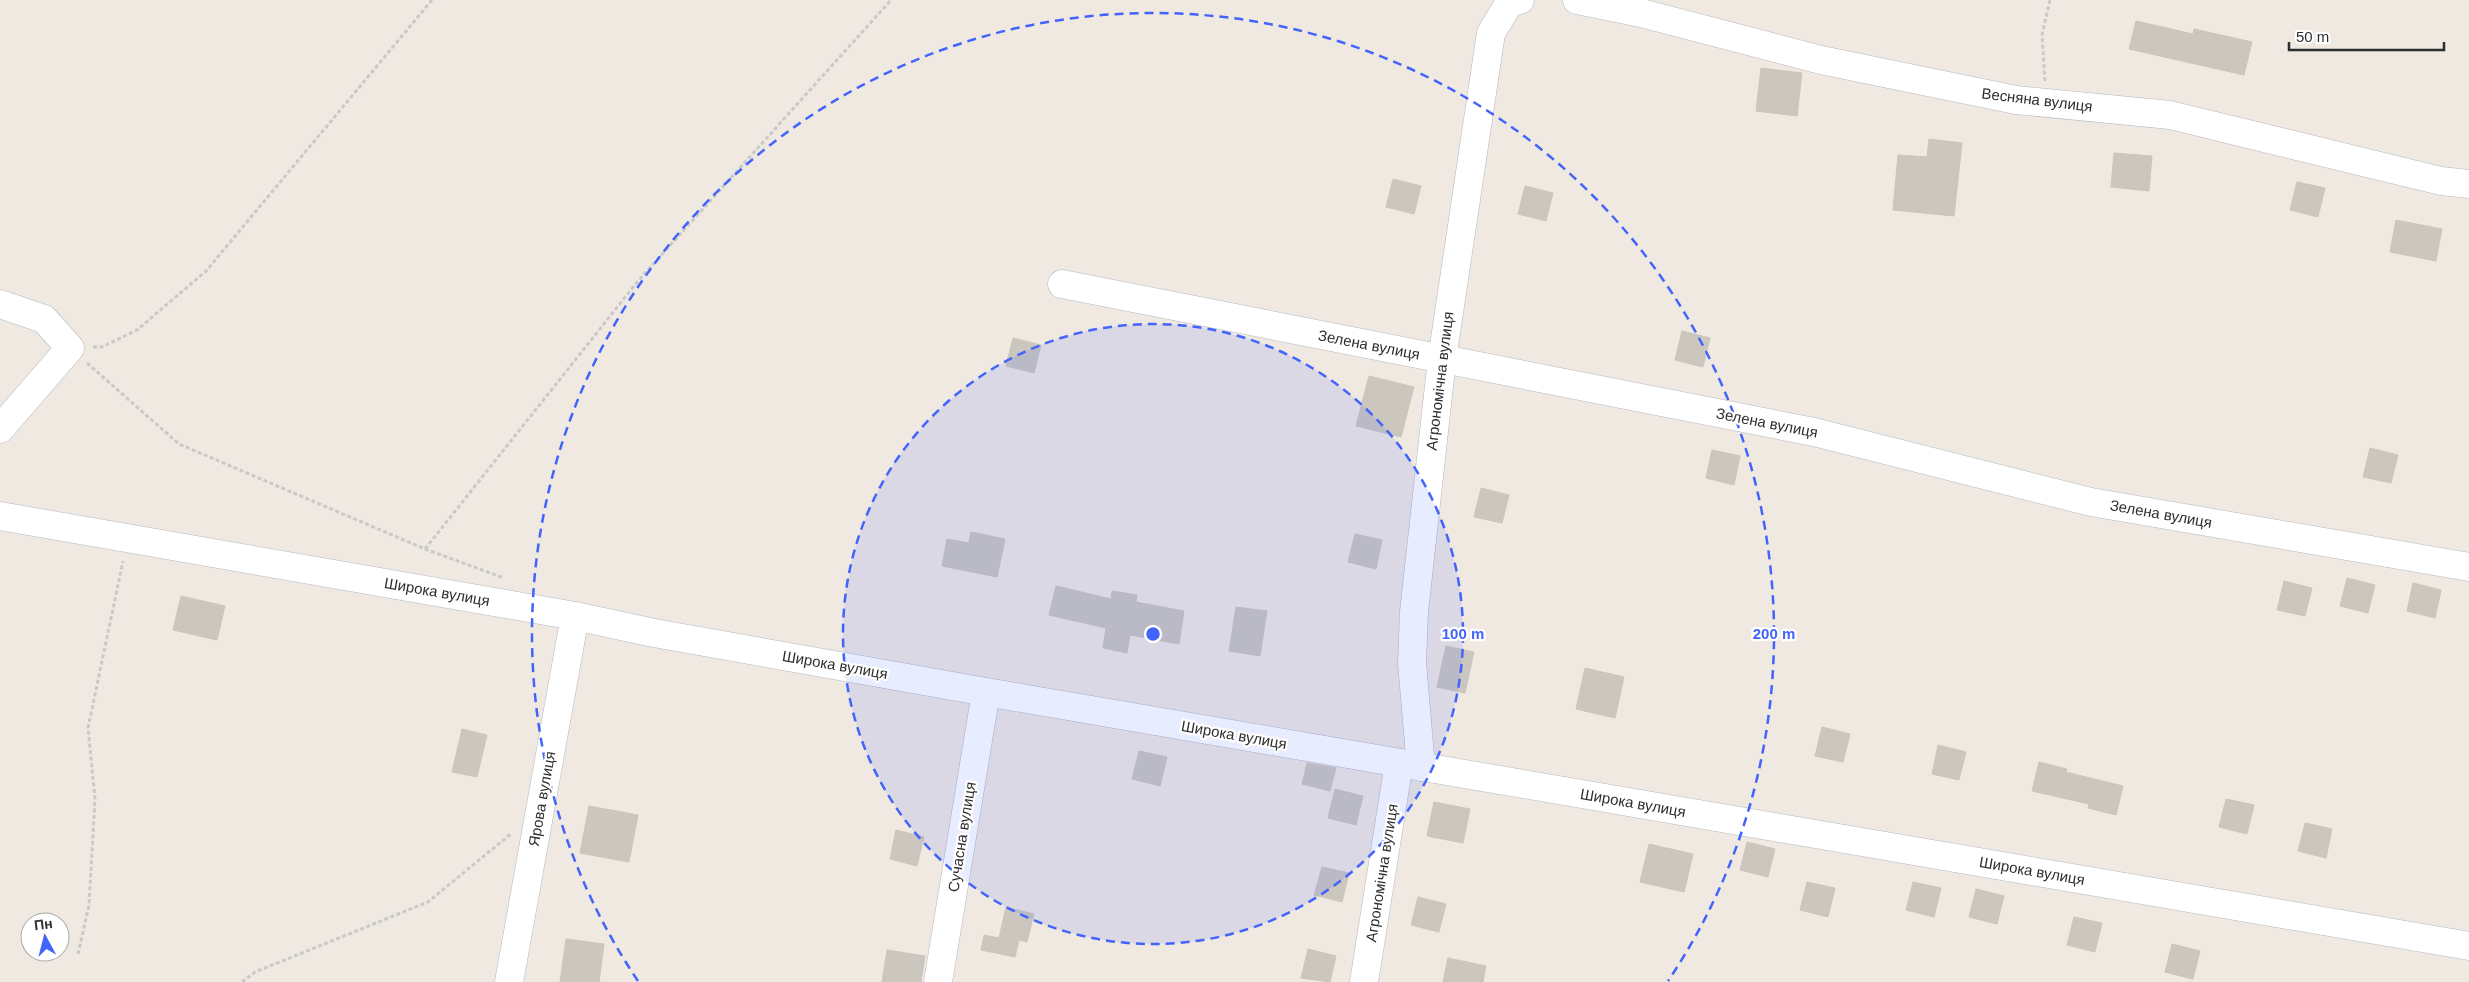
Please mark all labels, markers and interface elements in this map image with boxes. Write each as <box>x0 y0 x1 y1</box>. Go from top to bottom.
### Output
scale bar <box>2289 20 2444 52</box>
text: 50 m <box>2296 28 2329 45</box>
street label: Весняна вулиця <box>1981 84 2094 115</box>
street label: Агрономічна вулиця <box>1423 311 1456 451</box>
street label: Зелена вулиця <box>1317 326 1421 363</box>
street label: Зелена вулиця <box>1715 404 1819 441</box>
street label: Зелена вулиця <box>2109 496 2214 531</box>
street label: Широка вулиця <box>383 574 491 609</box>
centre of rings <box>1144 625 1162 643</box>
text: 100 m <box>1442 625 1484 642</box>
text: 200 m <box>1753 625 1795 642</box>
street label: Широка вулиця <box>781 647 889 682</box>
street label: Широка вулиця <box>1180 717 1288 752</box>
street label: Ярова вулиця <box>525 750 558 848</box>
street label: Сучасна вулиця <box>944 781 979 893</box>
street label: Широка вулиця <box>1579 785 1687 820</box>
street label: Агрономічна вулиця <box>1362 803 1401 943</box>
street label: Широка вулиця <box>1978 853 2086 888</box>
north arrow <box>20 912 70 962</box>
text: Пн <box>33 915 54 933</box>

